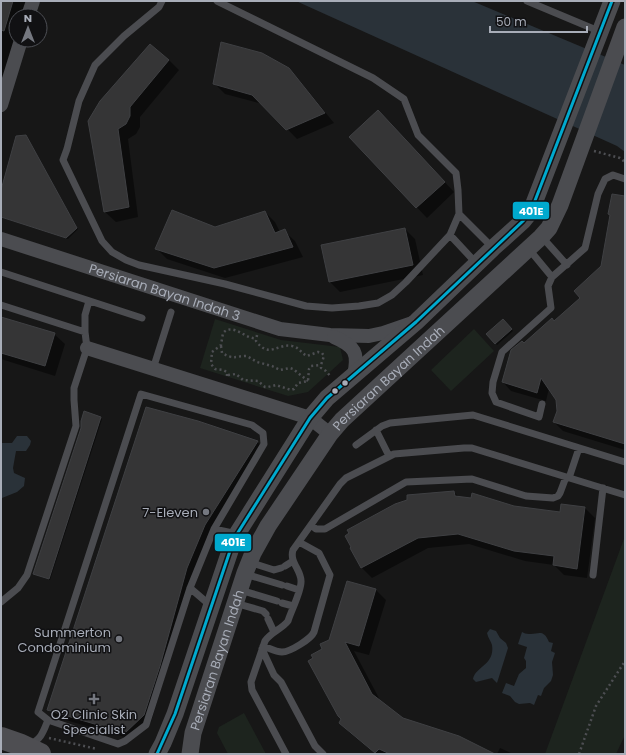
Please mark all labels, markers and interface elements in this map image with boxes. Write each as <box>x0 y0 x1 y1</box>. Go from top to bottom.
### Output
north arrow <box>8 8 48 48</box>
scale bar <box>490 8 587 34</box>
text: N <box>24 10 32 26</box>
text: 50 m <box>496 13 527 30</box>
line badge: 401E <box>512 201 550 220</box>
text: 401E <box>519 203 543 219</box>
street label: Persiaran Bayan Indah 3 <box>87 259 243 325</box>
street label: Persiaran Bayan Indah <box>328 321 449 434</box>
unlabelled marker <box>340 378 350 388</box>
unlabelled marker <box>330 386 340 396</box>
place label: 7-Eleven <box>142 503 198 522</box>
marker: 7-Eleven <box>201 507 211 517</box>
line badge: 401E <box>214 533 252 552</box>
text: 401E <box>221 534 245 550</box>
street label: Persiaran Bayan Indah <box>185 587 248 733</box>
place label: Summerton Condominium <box>17 623 111 657</box>
marker: Summerton Condominium <box>114 634 124 644</box>
marker: O2 Clinic Skin Specialist <box>88 693 100 705</box>
place label: O2 Clinic Skin Specialist <box>51 705 137 739</box>

